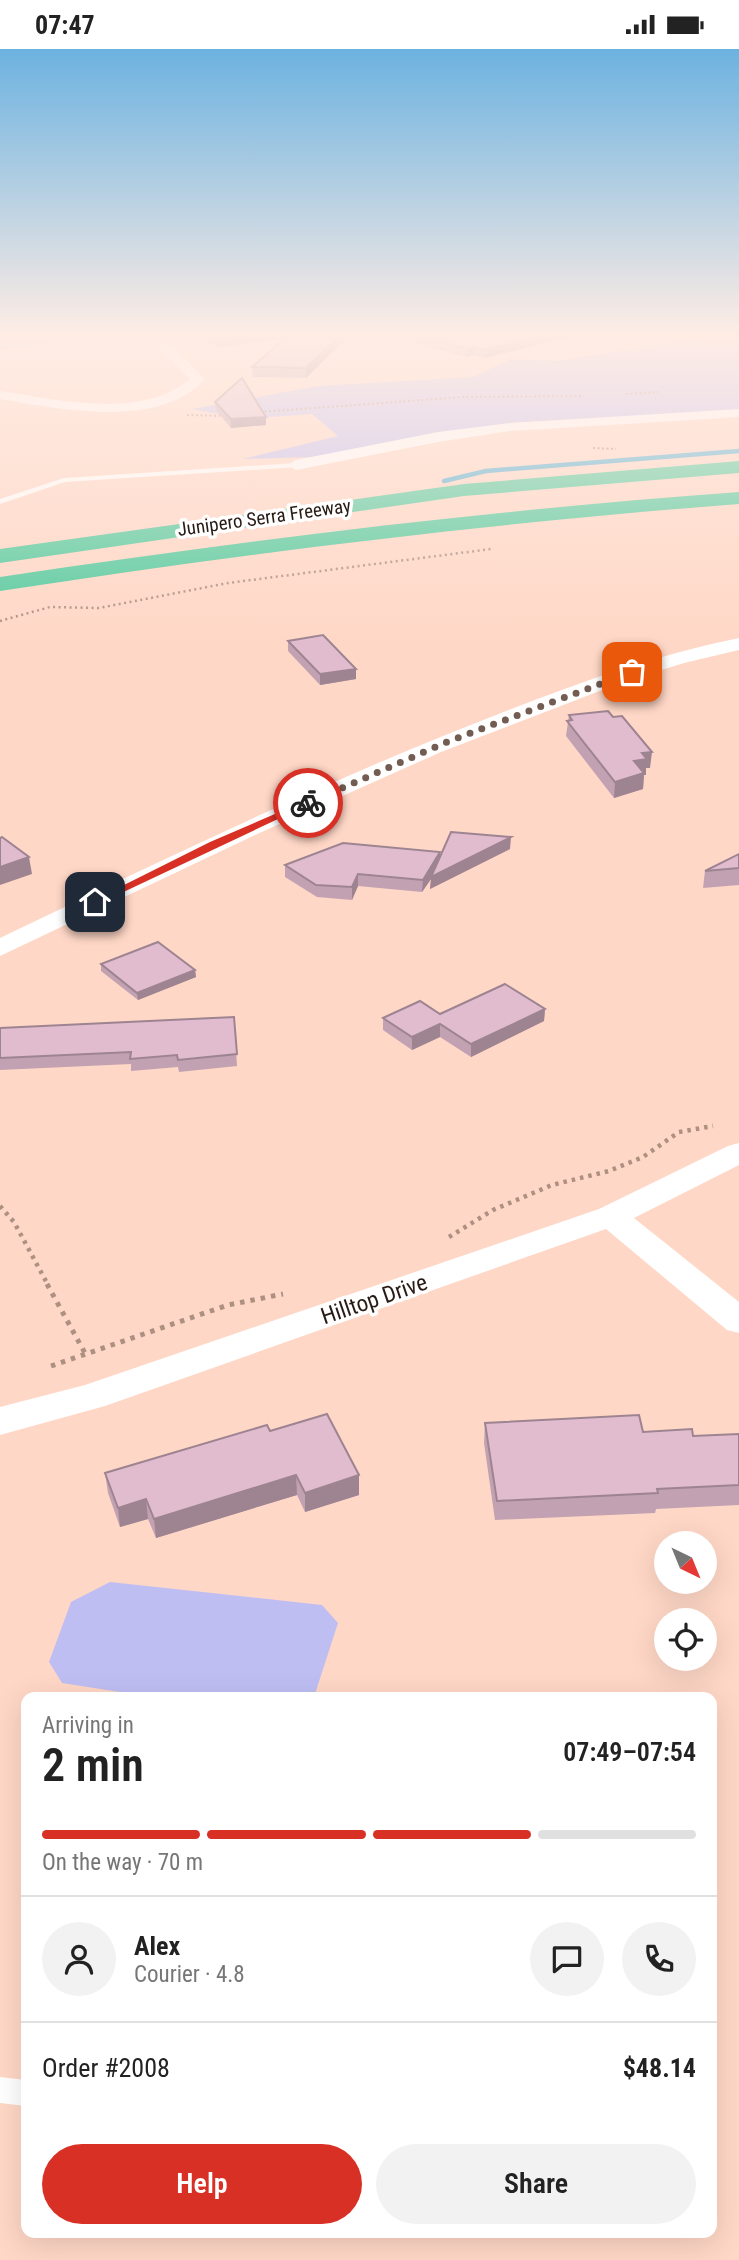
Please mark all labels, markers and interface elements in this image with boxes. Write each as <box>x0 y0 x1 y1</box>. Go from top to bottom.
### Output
text: 07:47 <box>35 10 95 40</box>
street label: Junipero Serra Freeway <box>176 494 352 541</box>
pin <box>602 642 662 702</box>
icon: bag <box>613 653 651 691</box>
courier <box>273 768 343 838</box>
icon: bike <box>289 784 327 822</box>
pin <box>65 872 125 932</box>
icon: home <box>76 883 114 921</box>
street label: Hilltop Drive <box>317 1269 431 1330</box>
north arrow <box>654 1531 718 1594</box>
map controls <box>654 1531 717 1671</box>
button: locate <box>654 1608 717 1671</box>
text: Arriving in <box>42 1712 134 1739</box>
text: 07:49–07:54 <box>563 1737 696 1767</box>
text: 2 min <box>42 1738 144 1792</box>
text: On the way · 70 m <box>42 1849 203 1876</box>
button: person <box>42 1922 116 1996</box>
button: chat <box>530 1922 604 1996</box>
button: phone <box>622 1922 696 1996</box>
text: Alex <box>134 1931 180 1961</box>
text: Courier · 4.8 <box>134 1961 245 1988</box>
text: Order #2008 <box>42 2053 170 2083</box>
text: $48.14 <box>623 2053 696 2083</box>
button: Help <box>42 2144 362 2224</box>
button: Share <box>376 2144 696 2224</box>

